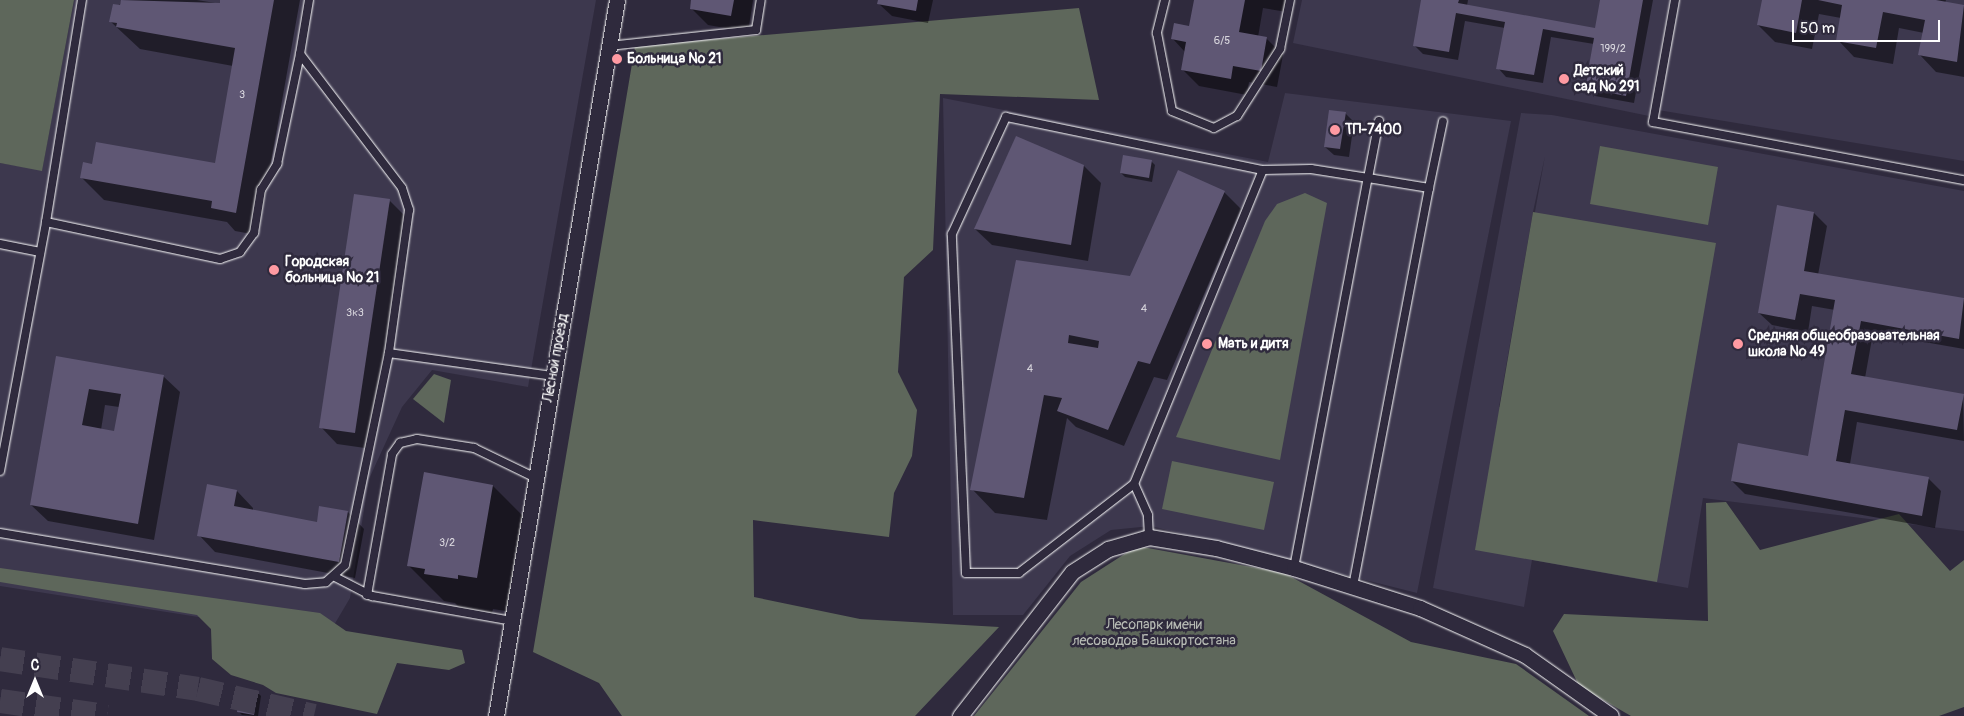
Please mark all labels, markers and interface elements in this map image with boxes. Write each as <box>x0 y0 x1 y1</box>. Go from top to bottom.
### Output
scale bar <box>1794 10 1942 42</box>
text: 50 m <box>1800 19 1835 38</box>
house number: 6/5 <box>1214 34 1230 48</box>
house number: 199/2 <box>1600 42 1626 56</box>
place label: Больница № 21 <box>627 51 722 67</box>
marker: Больница № 21 <box>611 53 623 65</box>
place label: Детский сад № 291 <box>1574 63 1640 95</box>
marker: Детский сад № 291 <box>1558 73 1570 85</box>
house number: 3 <box>239 88 245 102</box>
place label: ТП-7400 <box>1345 122 1402 138</box>
marker: ТП-7400 <box>1329 124 1341 136</box>
place label: Городская больница № 21 <box>285 254 379 286</box>
marker: Городская больница № 21 <box>267 263 281 277</box>
house number: 4 <box>1141 302 1147 316</box>
house number: 3к3 <box>346 306 364 320</box>
street label: Лесной проезд <box>540 312 572 404</box>
place label: Средняя общеобразовательная школа № 49 <box>1748 328 1940 361</box>
place label: Мать и дитя <box>1218 336 1289 352</box>
marker: Мать и дитя <box>1200 337 1214 351</box>
marker: Средняя общеобразовательная школа № 49 <box>1732 338 1744 350</box>
house number: 4 <box>1027 362 1033 376</box>
house number: 3/2 <box>439 536 455 550</box>
park label: Лесопарк имени лесоводов Башкортостана <box>1072 617 1236 650</box>
north arrow <box>10 656 60 706</box>
text: С <box>31 657 39 674</box>

